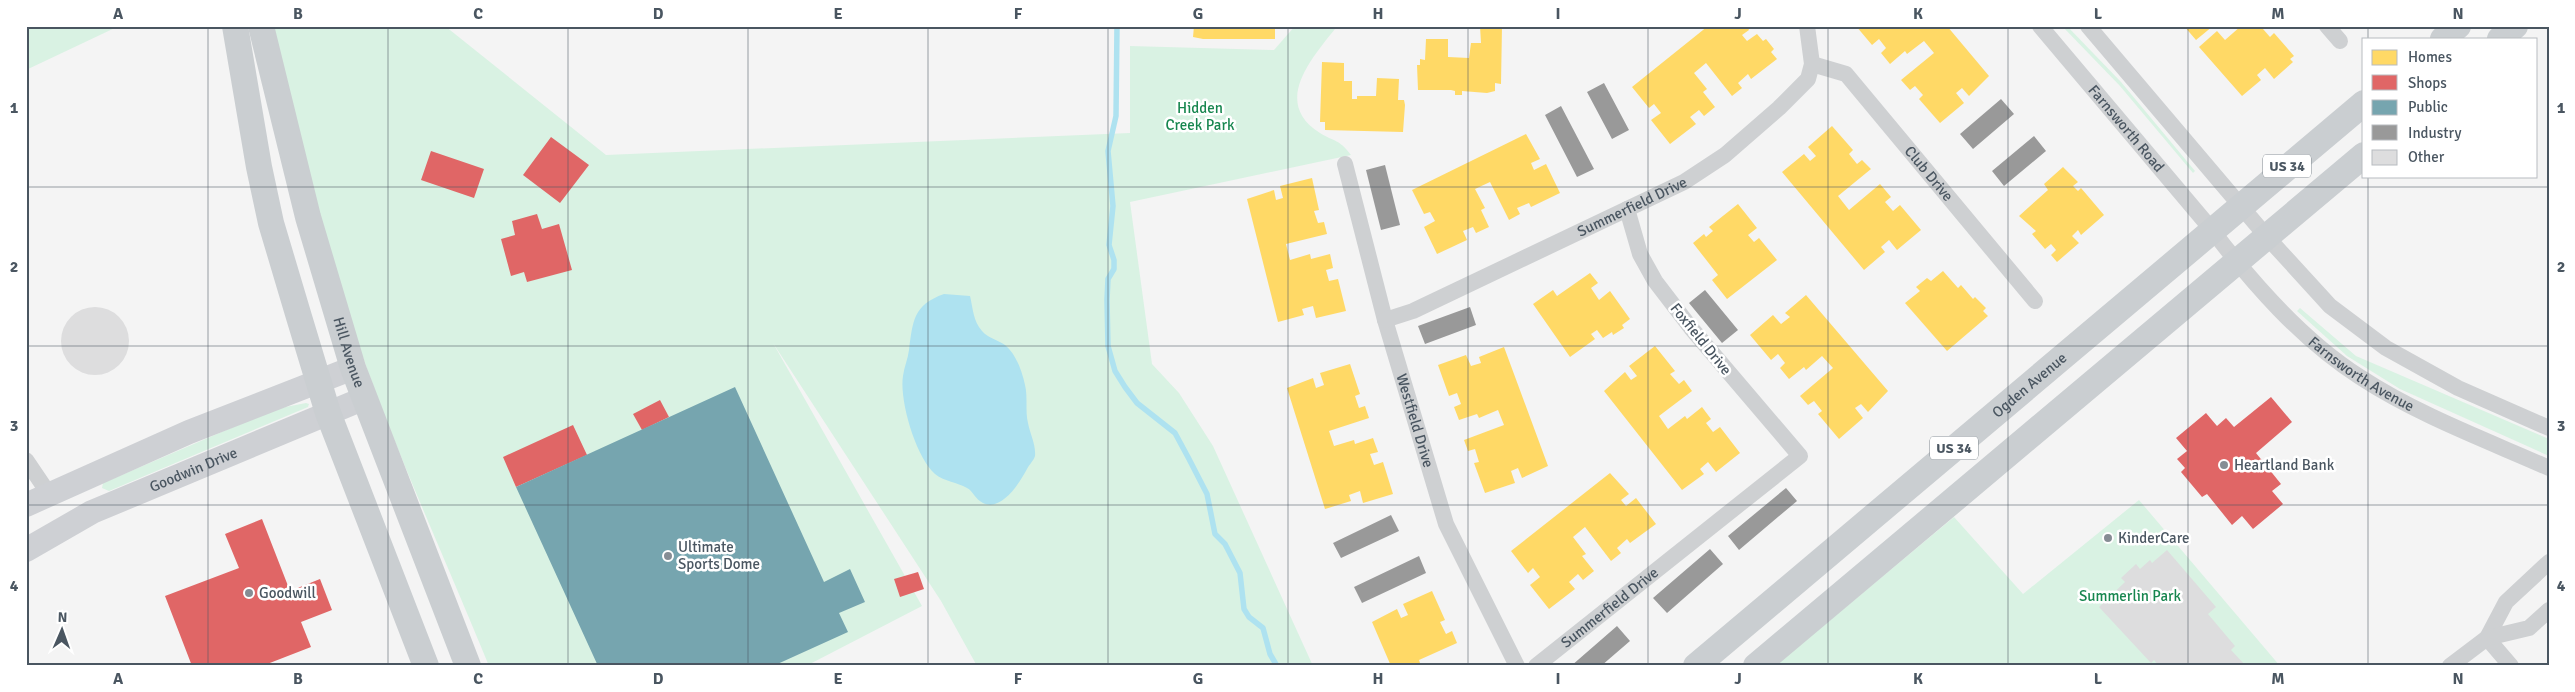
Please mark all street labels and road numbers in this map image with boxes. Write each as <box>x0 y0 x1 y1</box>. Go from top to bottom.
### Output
street label: Farnsworth Road <box>2085 81 2168 176</box>
street label: Club Drive <box>1901 142 1957 205</box>
road number: US 34 <box>2263 154 2311 178</box>
street label: Summerfield Drive <box>1574 173 1690 241</box>
street label: Foxfield Drive <box>1667 299 1735 379</box>
street label: Hill Avenue <box>329 315 369 390</box>
street label: Farnsworth Avenue <box>2305 333 2417 415</box>
street label: Ogden Avenue <box>1989 349 2070 421</box>
street label: Westfield Drive <box>1393 371 1438 470</box>
road number: US 34 <box>1930 436 1978 459</box>
street label: Goodwin Drive <box>147 443 240 496</box>
street label: Summerfield Drive <box>1557 563 1662 652</box>

